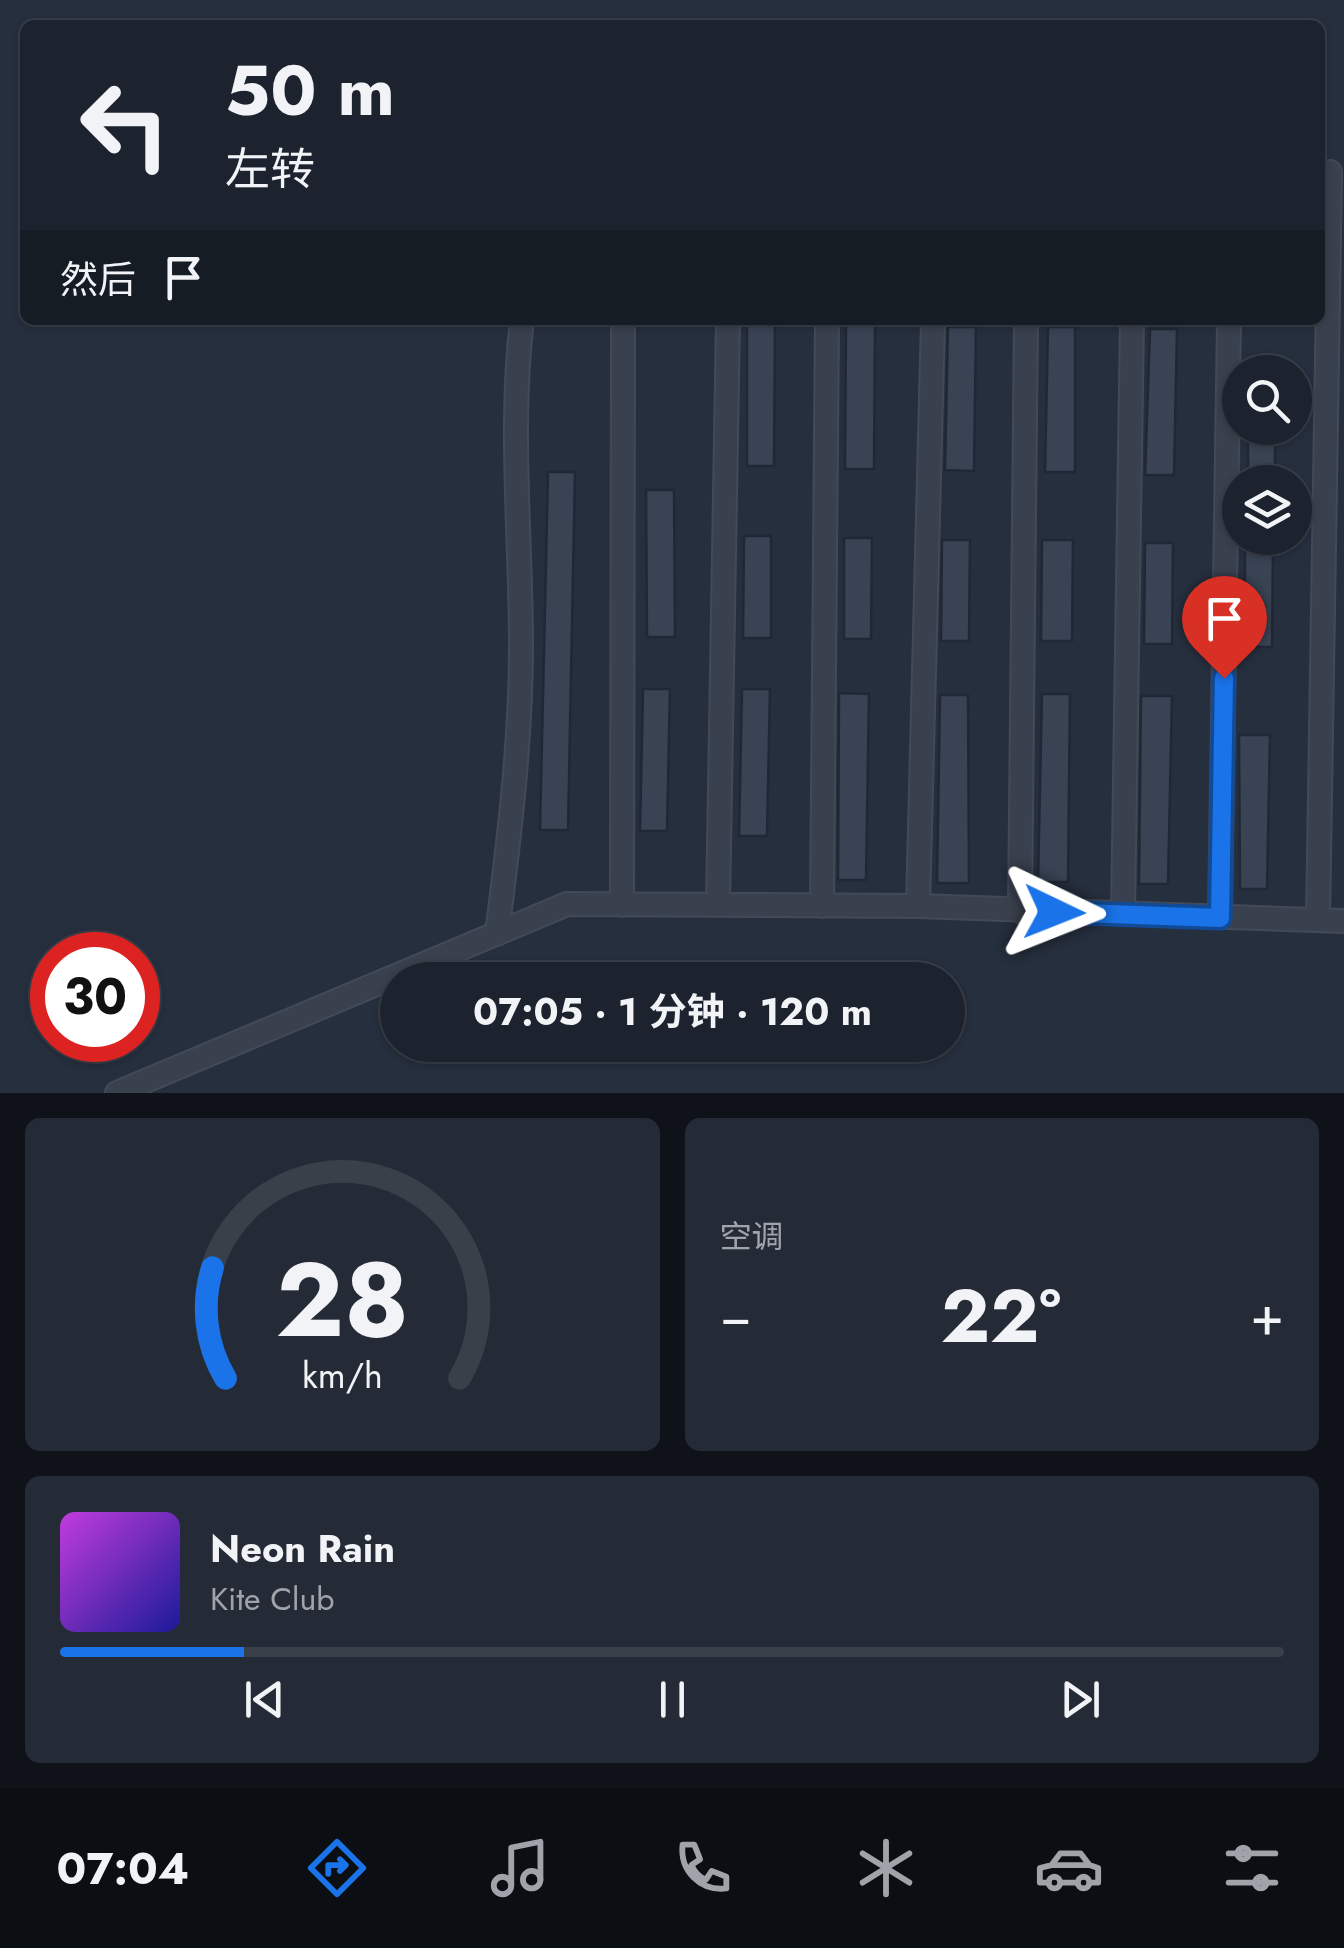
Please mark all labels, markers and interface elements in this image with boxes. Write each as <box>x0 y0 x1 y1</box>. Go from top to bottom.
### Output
text: 50 m <box>225 40 395 141</box>
icon: left <box>60 60 190 190</box>
text: 左转 <box>225 137 315 202</box>
icon: arrive <box>156 250 211 305</box>
text: 然后 <box>60 252 136 307</box>
map controls <box>1222 355 1312 555</box>
button: search <box>1222 355 1312 445</box>
button: layers <box>1222 465 1312 555</box>
pin <box>1182 576 1267 679</box>
icon: arrive <box>1197 591 1252 646</box>
position arrow <box>1002 860 1106 964</box>
speed limit sign: 30 <box>30 932 160 1062</box>
text: 07:05 · 1 分钟 · 120 m <box>473 984 872 1039</box>
text: 空调 <box>720 1214 784 1260</box>
text: 28 <box>276 1225 409 1375</box>
text: 22° <box>941 1262 1061 1370</box>
text: − <box>720 1276 752 1356</box>
text: + <box>1250 1276 1284 1356</box>
text: km/h <box>302 1350 383 1401</box>
text: Neon Rain <box>210 1521 395 1576</box>
text: Kite Club <box>210 1576 334 1622</box>
icon: previous <box>237 1672 292 1727</box>
icon: pause <box>645 1672 700 1727</box>
icon: next <box>1053 1672 1108 1727</box>
icon: directions <box>302 1833 372 1903</box>
icon: music <box>485 1833 555 1903</box>
icon: phone <box>668 1833 738 1903</box>
icon: climate <box>851 1833 921 1903</box>
icon: car <box>1034 1833 1104 1903</box>
icon: filters <box>1217 1833 1287 1903</box>
text: 07:04 <box>57 1836 189 1901</box>

